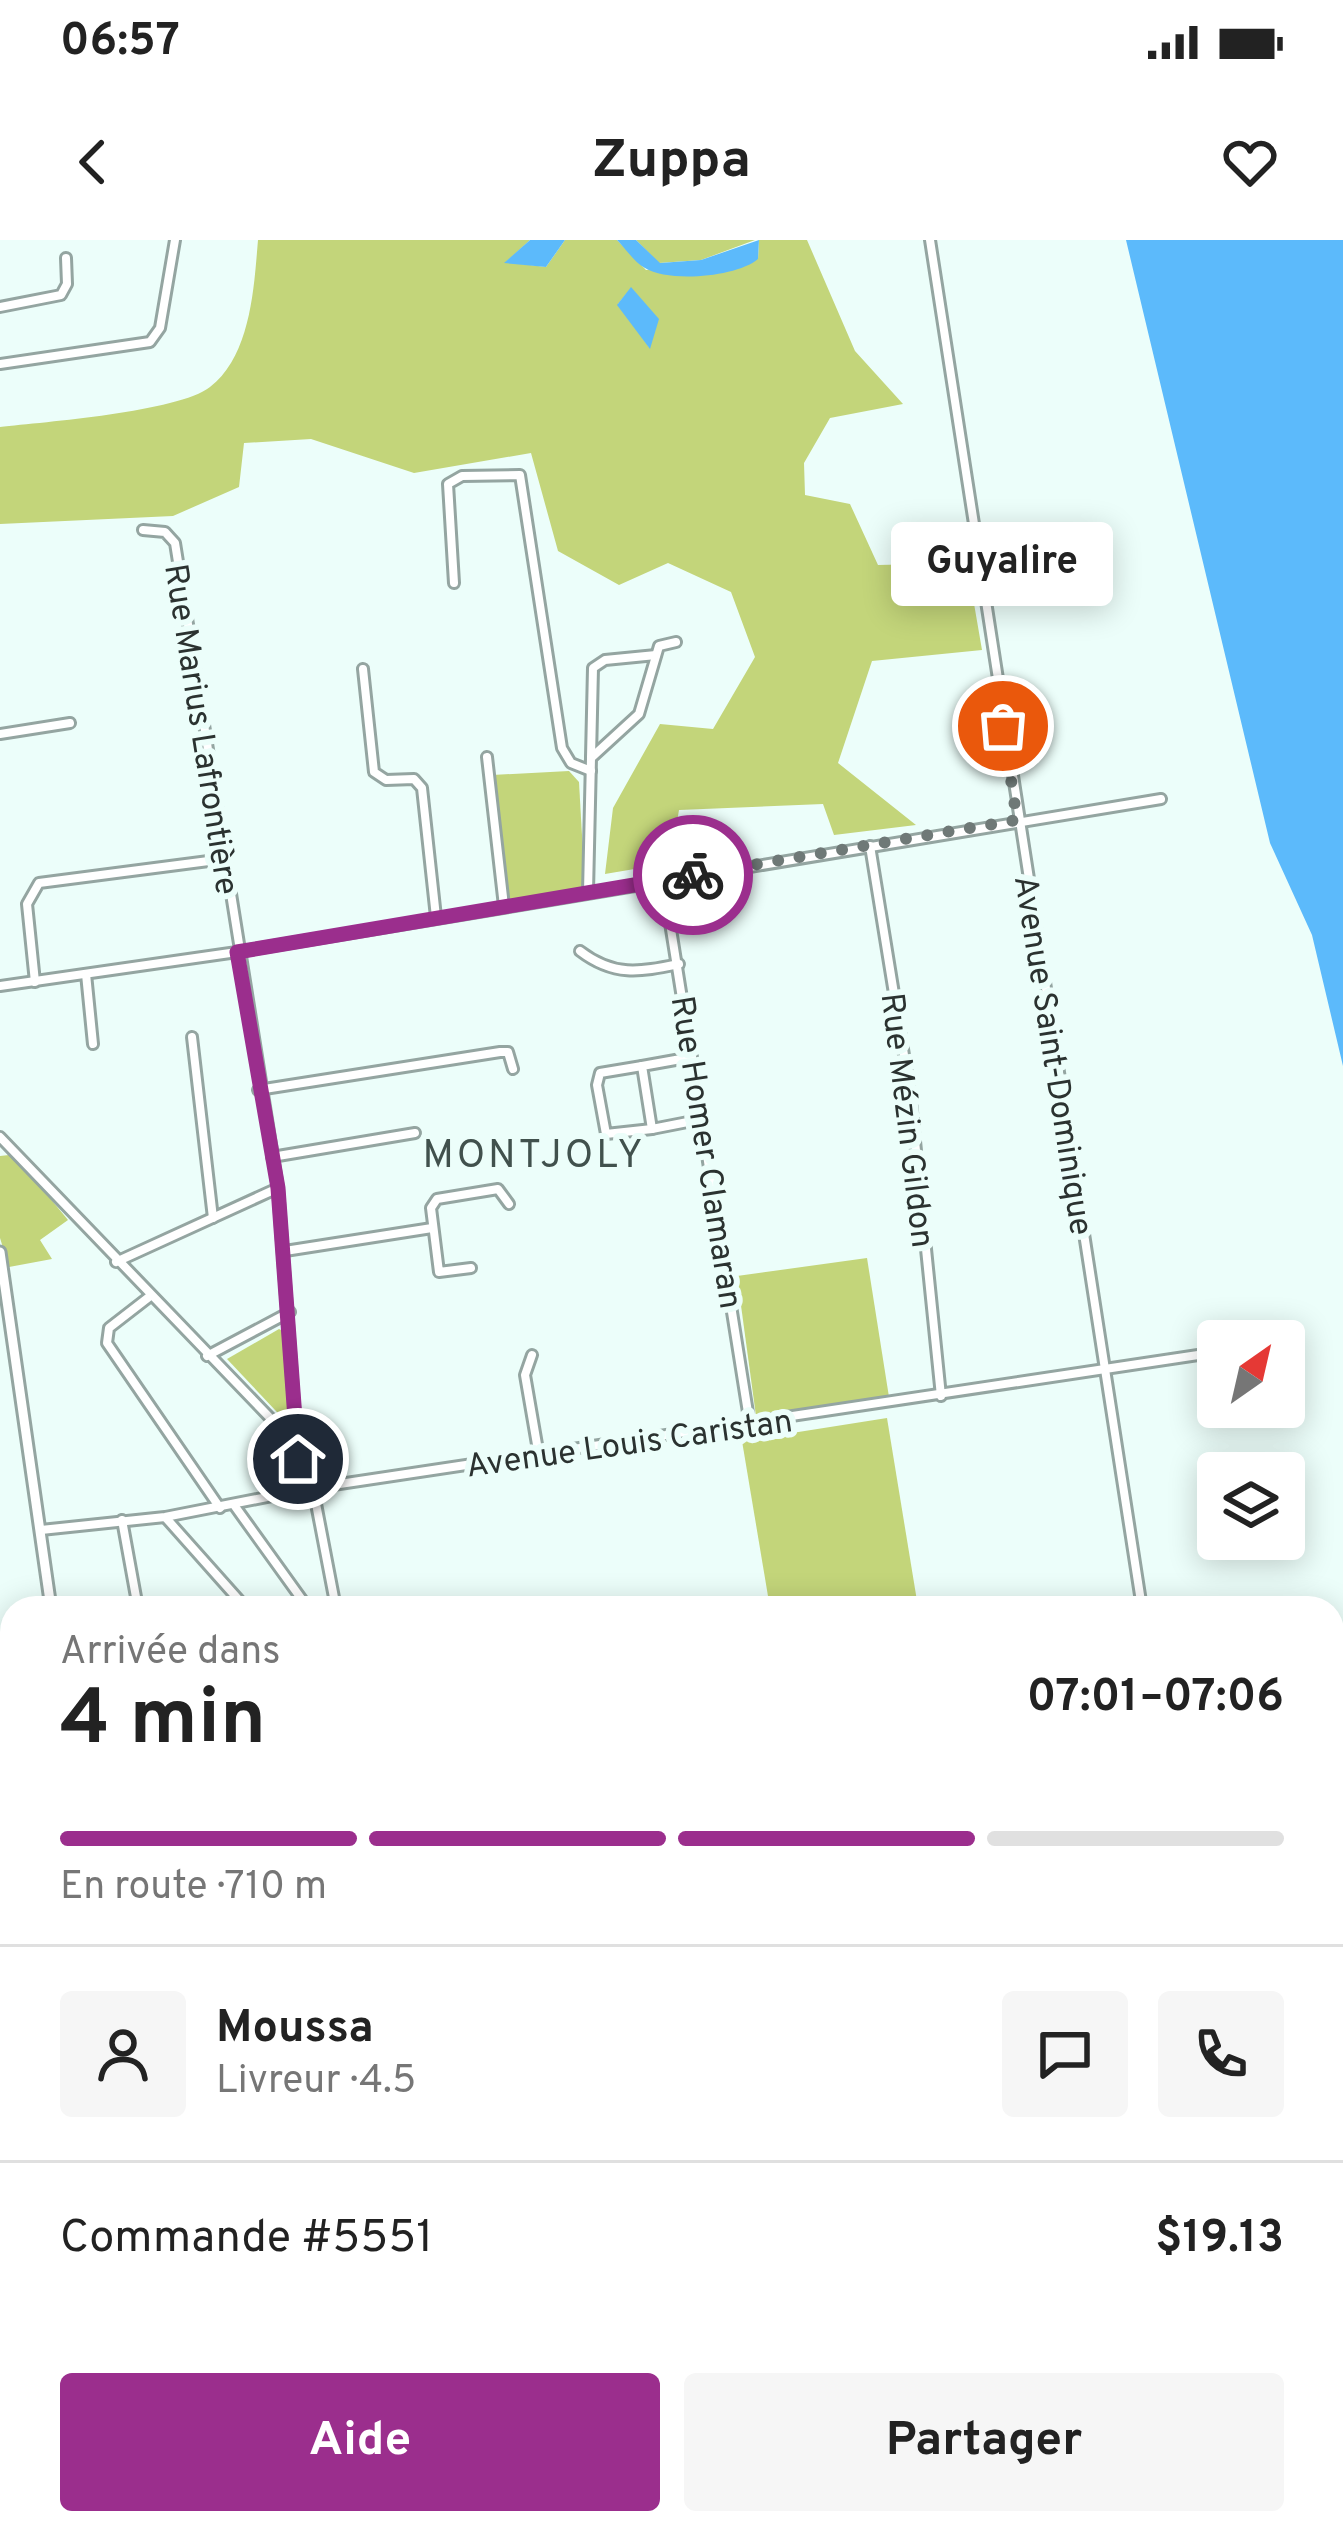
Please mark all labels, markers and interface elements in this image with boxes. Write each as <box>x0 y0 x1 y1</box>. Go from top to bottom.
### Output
text: 06:57 <box>60 14 180 71</box>
text: Zuppa <box>592 128 751 197</box>
icon: back <box>60 129 126 195</box>
icon: heart <box>1217 129 1283 195</box>
callout: Guyalire <box>892 522 1114 606</box>
text: Guyalire <box>926 539 1078 588</box>
street label: Rue Marius Lafrontière <box>152 561 246 898</box>
pin <box>952 675 1054 777</box>
icon: bag <box>970 693 1036 759</box>
courier <box>633 815 753 935</box>
icon: bike <box>660 842 726 908</box>
street label: Avenue Saint-Dominique <box>1002 873 1100 1239</box>
street label: Rue Mézin Gildon <box>869 991 941 1250</box>
street label: Rue Homer Clamaran <box>659 993 750 1312</box>
district label: MONTJOLY <box>423 1133 645 1182</box>
north arrow <box>1197 1320 1305 1428</box>
map controls <box>1197 1320 1305 1560</box>
street label: Avenue Louis Caristan <box>464 1402 795 1490</box>
pin <box>247 1408 349 1510</box>
icon: home <box>265 1426 331 1492</box>
button: layers <box>1197 1452 1305 1560</box>
text: Arrivée dans <box>60 1629 280 1678</box>
text: 07:01–07:06 <box>1027 1670 1284 1727</box>
text: 4 min <box>60 1673 266 1772</box>
text: En route · 710 m <box>60 1864 327 1913</box>
button: person <box>60 1991 186 2117</box>
button: chat <box>1002 1991 1128 2117</box>
button: phone <box>1158 1991 1284 2117</box>
text: Moussa <box>216 2001 374 2058</box>
text: Livreur · 4.5 <box>216 2058 416 2107</box>
text: Commande #5551 <box>60 2211 433 2268</box>
text: $19.13 <box>1155 2211 1284 2268</box>
button: Aide <box>60 2373 660 2511</box>
button: Partager <box>684 2373 1284 2511</box>

